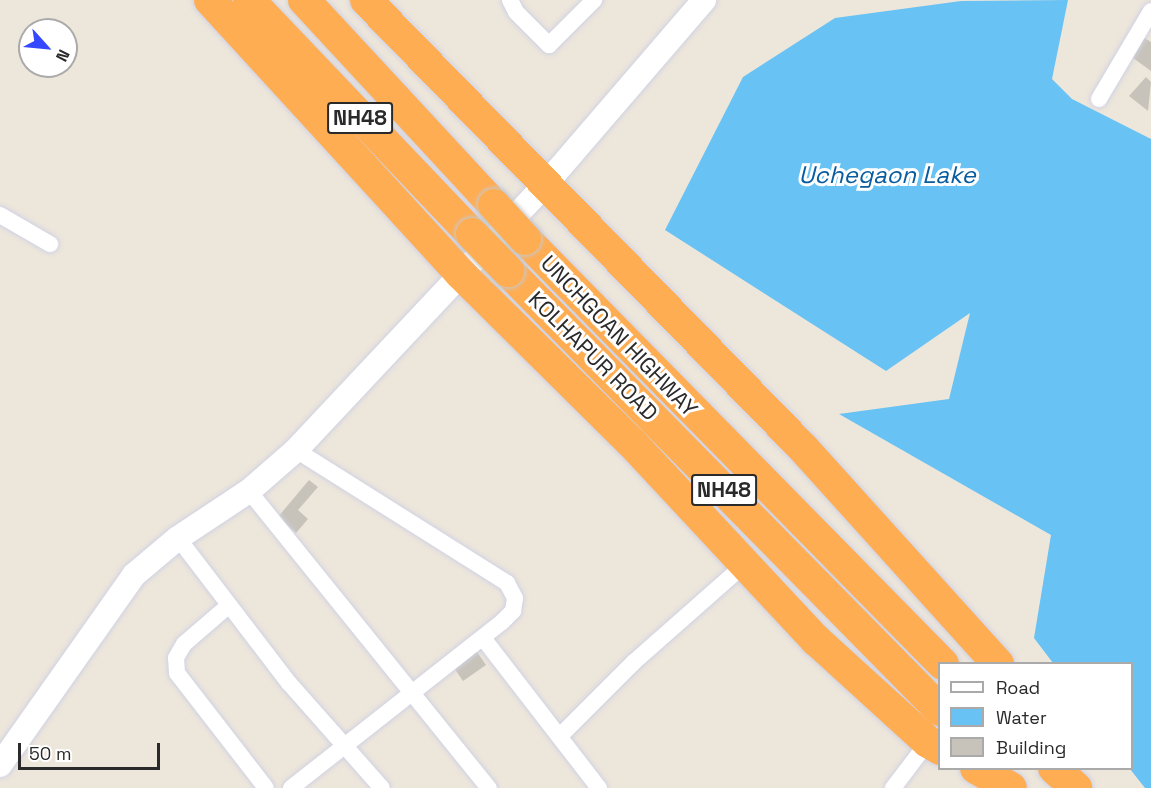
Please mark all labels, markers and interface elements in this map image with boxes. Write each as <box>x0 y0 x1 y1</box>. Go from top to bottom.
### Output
north arrow <box>18 18 78 78</box>
text: N <box>51 46 74 65</box>
road number: NH48 <box>327 100 393 136</box>
water label: Uchegaon Lake <box>798 161 976 189</box>
street label: UNCHGOAN HIGHWAY <box>535 250 703 422</box>
street label: KOLHAPUR ROAD <box>523 286 663 426</box>
road number: NH48 <box>691 472 757 508</box>
legend <box>938 662 1133 770</box>
text: Road <box>996 676 1040 699</box>
text: Water <box>996 706 1047 729</box>
scale bar <box>21 731 164 769</box>
text: Building <box>996 736 1066 759</box>
text: 50 m <box>29 742 71 765</box>

